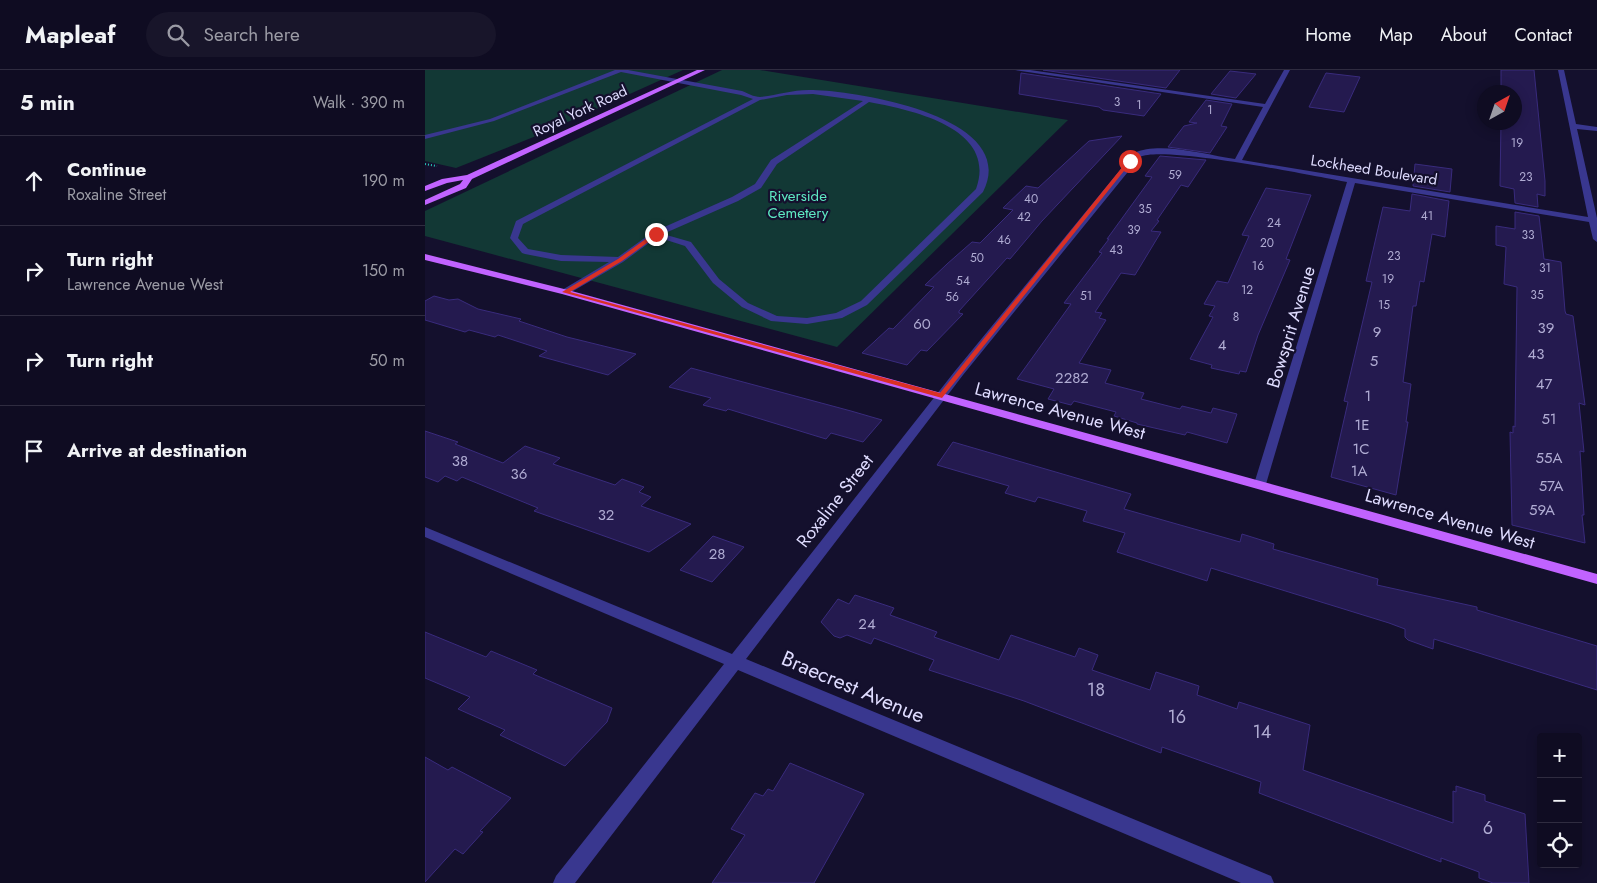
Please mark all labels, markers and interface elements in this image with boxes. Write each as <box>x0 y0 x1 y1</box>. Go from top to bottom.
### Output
search box <box>146 12 496 57</box>
text: Mapleaf <box>25 17 116 52</box>
icon: search <box>164 21 192 49</box>
text: Search here <box>204 21 300 48</box>
text: Home <box>1305 22 1351 48</box>
text: Map <box>1379 22 1413 48</box>
text: About <box>1441 22 1486 48</box>
text: Contact <box>1514 22 1572 48</box>
street label: Royal York Road <box>529 80 631 142</box>
north arrow <box>1477 85 1522 130</box>
text: 5 min <box>20 88 75 118</box>
text: Walk · 390 m <box>313 91 405 114</box>
house number: 3 <box>1114 93 1121 111</box>
house number: 1 <box>1136 96 1142 114</box>
house number: 1 <box>1207 101 1213 119</box>
house number: 19 <box>1511 134 1523 152</box>
street label: Lockheed Boulevard <box>1309 149 1439 191</box>
route start <box>1119 150 1142 173</box>
text: Continue <box>67 156 146 183</box>
house number: 59 <box>1168 166 1182 184</box>
icon: ahead <box>20 167 48 195</box>
house number: 23 <box>1519 168 1533 186</box>
text: 190 m <box>362 169 405 192</box>
text: Roxaline Street <box>67 183 166 206</box>
park label: Riverside Cemetery <box>768 185 829 224</box>
house number: 40 <box>1024 190 1038 208</box>
house number: 35 <box>1138 200 1152 218</box>
house number: 41 <box>1421 207 1433 225</box>
house number: 42 <box>1017 208 1031 226</box>
house number: 24 <box>1267 214 1281 232</box>
house number: 39 <box>1127 221 1141 239</box>
route end <box>645 223 668 246</box>
house number: 33 <box>1521 226 1535 244</box>
house number: 46 <box>997 231 1011 249</box>
house number: 20 <box>1260 234 1274 252</box>
house number: 43 <box>1109 241 1123 259</box>
text: Turn right <box>67 246 153 273</box>
house number: 23 <box>1387 247 1401 265</box>
house number: 50 <box>970 249 984 267</box>
icon: right <box>20 257 48 285</box>
house number: 16 <box>1252 257 1264 275</box>
text: 150 m <box>362 259 405 282</box>
house number: 31 <box>1539 259 1551 277</box>
street label: Bowsprit Avenue <box>1260 263 1322 391</box>
house number: 19 <box>1382 270 1394 288</box>
house number: 54 <box>956 272 970 290</box>
text: Lawrence Avenue West <box>67 273 223 296</box>
house number: 12 <box>1241 281 1253 299</box>
house number: 35 <box>1530 286 1544 304</box>
house number: 51 <box>1080 287 1092 305</box>
house number: 56 <box>945 288 959 306</box>
house number: 15 <box>1378 296 1390 314</box>
house number: 8 <box>1233 308 1239 326</box>
house number: 60 <box>913 313 931 335</box>
house number: 39 <box>1538 317 1554 339</box>
house number: 9 <box>1373 321 1381 343</box>
house number: 4 <box>1218 334 1227 356</box>
house number: 43 <box>1528 343 1544 365</box>
icon: right <box>20 347 48 375</box>
text: Turn right <box>67 347 153 374</box>
text: 50 m <box>369 349 405 372</box>
house number: 5 <box>1370 350 1378 372</box>
house number: 2282 <box>1055 367 1089 389</box>
house number: 47 <box>1536 373 1552 395</box>
street label: Lawrence Avenue West <box>972 376 1149 446</box>
house number: 1 <box>1365 385 1371 407</box>
house number: 51 <box>1541 408 1557 430</box>
house number: 1E <box>1354 414 1370 436</box>
icon: arrive <box>20 437 48 465</box>
text: Arrive at destination <box>67 437 247 464</box>
house number: 1C <box>1352 438 1370 460</box>
house number: 55A <box>1536 447 1563 469</box>
street label: Roxaline Street <box>790 448 880 553</box>
house number: 38 <box>452 450 468 472</box>
house number: 1A <box>1351 460 1367 482</box>
house number: 36 <box>511 463 527 485</box>
house number: 57A <box>1539 475 1563 497</box>
street label: Lawrence Avenue West <box>1362 482 1539 556</box>
house number: 59A <box>1529 499 1555 521</box>
house number: 32 <box>598 504 614 526</box>
house number: 28 <box>709 543 725 565</box>
house number: 24 <box>858 613 876 635</box>
street label: Braecrest Avenue <box>777 643 929 731</box>
house number: 18 <box>1087 677 1105 703</box>
house number: 16 <box>1168 704 1186 730</box>
house number: 14 <box>1253 719 1271 745</box>
map controls <box>1537 733 1582 868</box>
button: + <box>1537 733 1582 778</box>
button: − <box>1537 778 1582 823</box>
house number: 6 <box>1483 815 1493 841</box>
button: locate <box>1537 823 1582 868</box>

